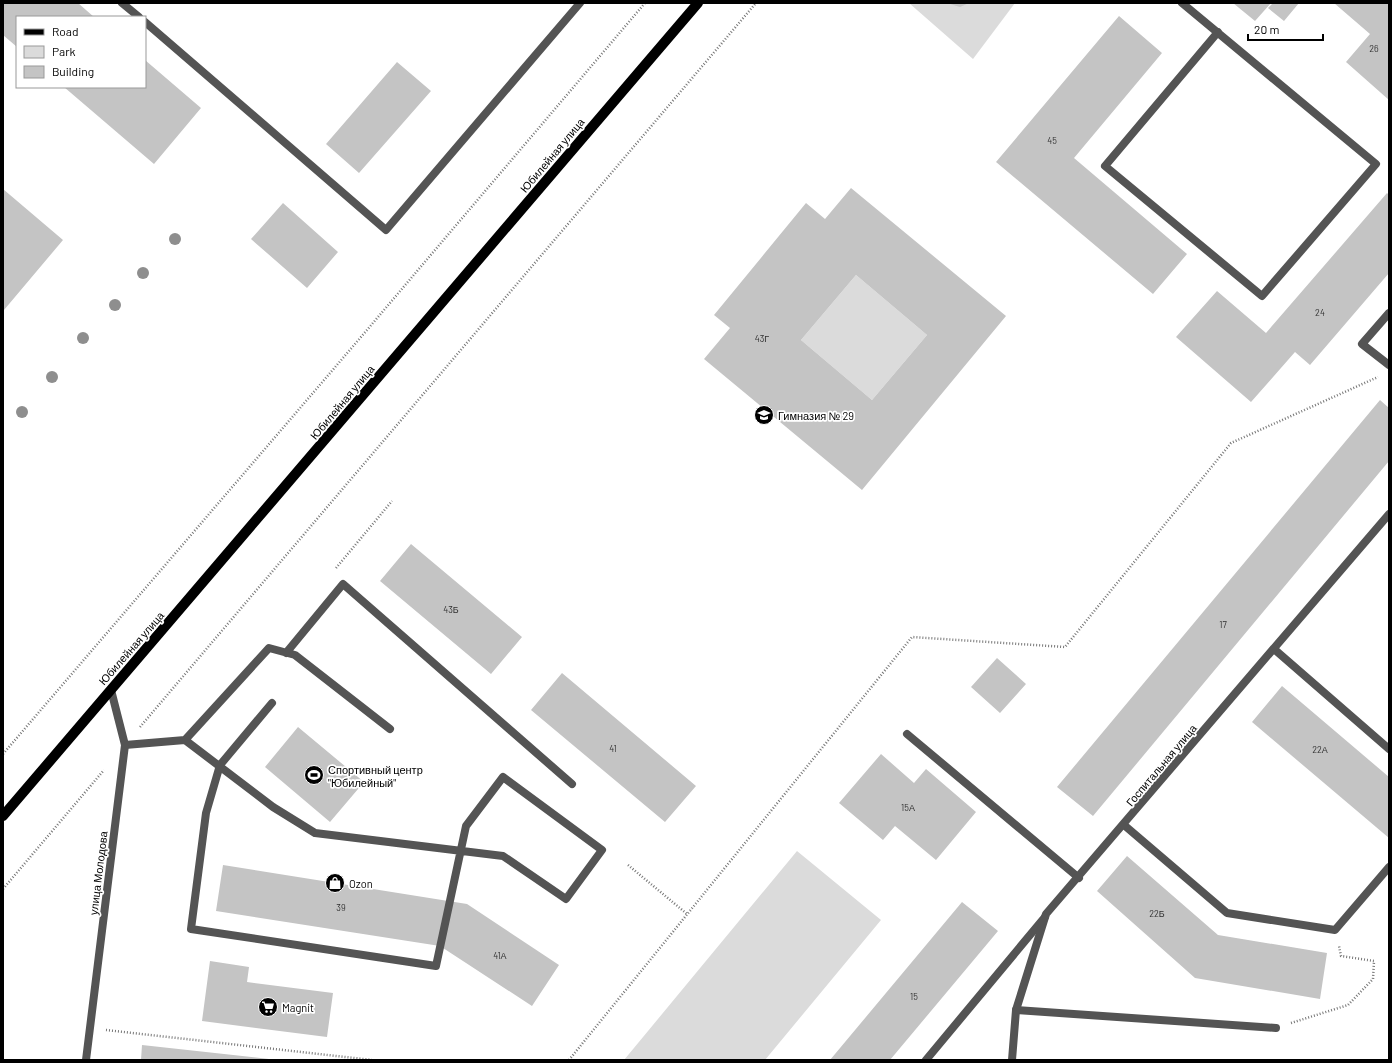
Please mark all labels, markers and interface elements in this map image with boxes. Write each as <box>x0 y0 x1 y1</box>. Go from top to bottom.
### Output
legend <box>16 16 146 88</box>
scale bar <box>1248 16 1323 42</box>
text: 20 m <box>1254 22 1280 36</box>
text: Road <box>52 24 79 38</box>
house number: 26 <box>1369 43 1379 54</box>
text: Park <box>52 44 76 58</box>
text: Building <box>52 64 94 78</box>
street label: Юбилейная улица <box>517 115 587 195</box>
house number: 45 <box>1047 135 1057 146</box>
house number: 24 <box>1315 307 1325 318</box>
house number: 43Г <box>755 333 769 344</box>
street label: Юбилейная улица <box>307 362 377 442</box>
school or university icon: Гимназия № 29 <box>753 404 775 426</box>
place label: Гимназия № 29 <box>778 409 854 422</box>
house number: 43Б <box>443 604 459 615</box>
street label: Юбилейная улица <box>96 608 167 687</box>
house number: 17 <box>1219 619 1227 630</box>
street label: Госпитальная улица <box>1123 721 1200 809</box>
house number: 41 <box>609 743 617 754</box>
house number: 22А <box>1312 744 1328 755</box>
place label: Спортивный центр "Юбилейный" <box>328 763 423 789</box>
sports icon: Спортивный центр "Юбилейный" <box>303 764 325 786</box>
house number: 15А <box>901 802 915 813</box>
street label: улица Молодова <box>86 829 110 916</box>
shop icon: Ozon <box>324 872 346 894</box>
place label: Ozon <box>349 877 373 890</box>
house number: 39 <box>336 902 346 913</box>
house number: 22Б <box>1149 908 1165 919</box>
house number: 41А <box>493 950 507 961</box>
house number: 15 <box>910 991 918 1002</box>
supermarket icon: Magnit <box>257 996 279 1018</box>
place label: Magnit <box>282 1001 314 1014</box>

